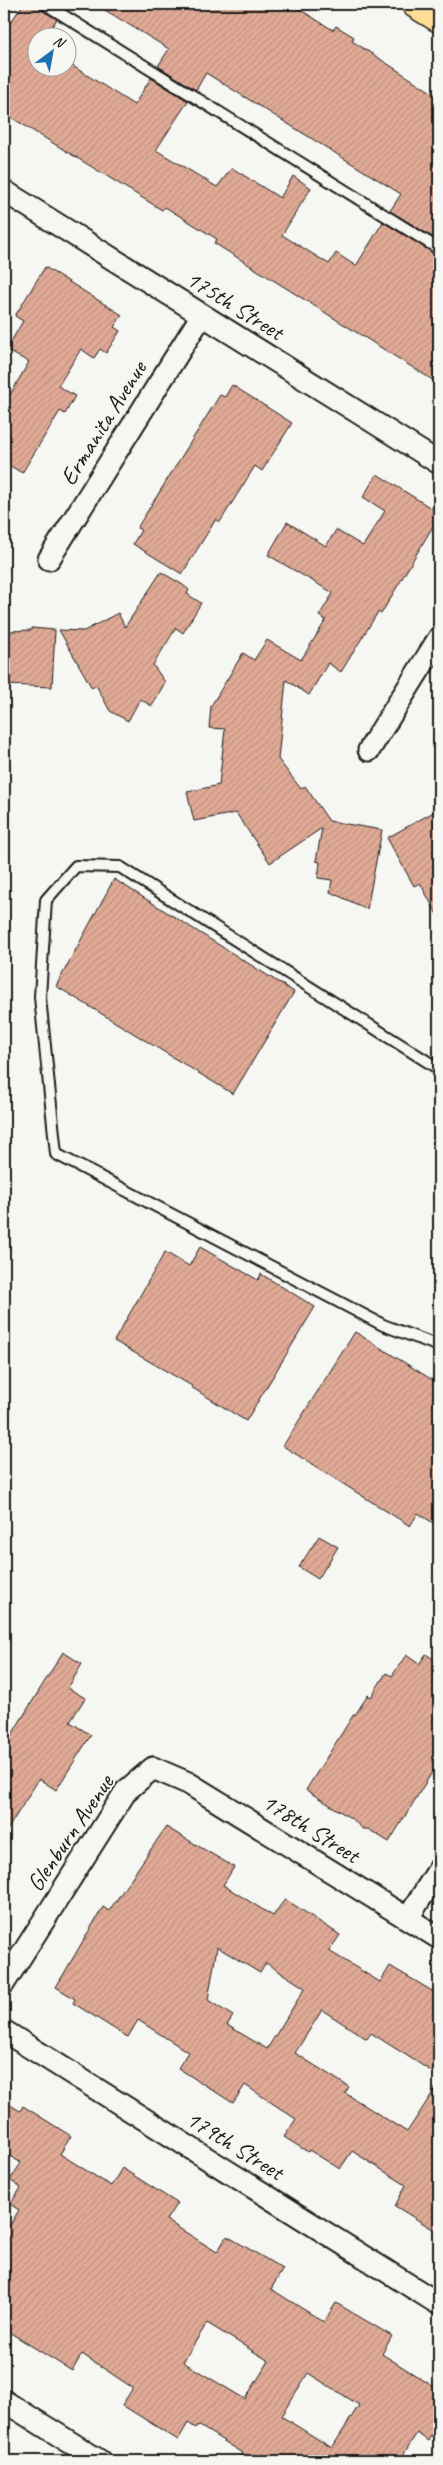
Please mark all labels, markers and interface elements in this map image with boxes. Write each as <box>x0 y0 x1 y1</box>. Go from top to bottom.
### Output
north arrow <box>28 28 78 78</box>
text: N <box>50 32 69 52</box>
street label: 175th Street <box>181 263 291 348</box>
street label: Ermanita Avenue <box>53 354 154 491</box>
street label: Glenburn Avenue <box>20 1767 121 1897</box>
street label: 178th Street <box>257 1786 367 1871</box>
street label: 179th Street <box>181 2103 291 2188</box>

